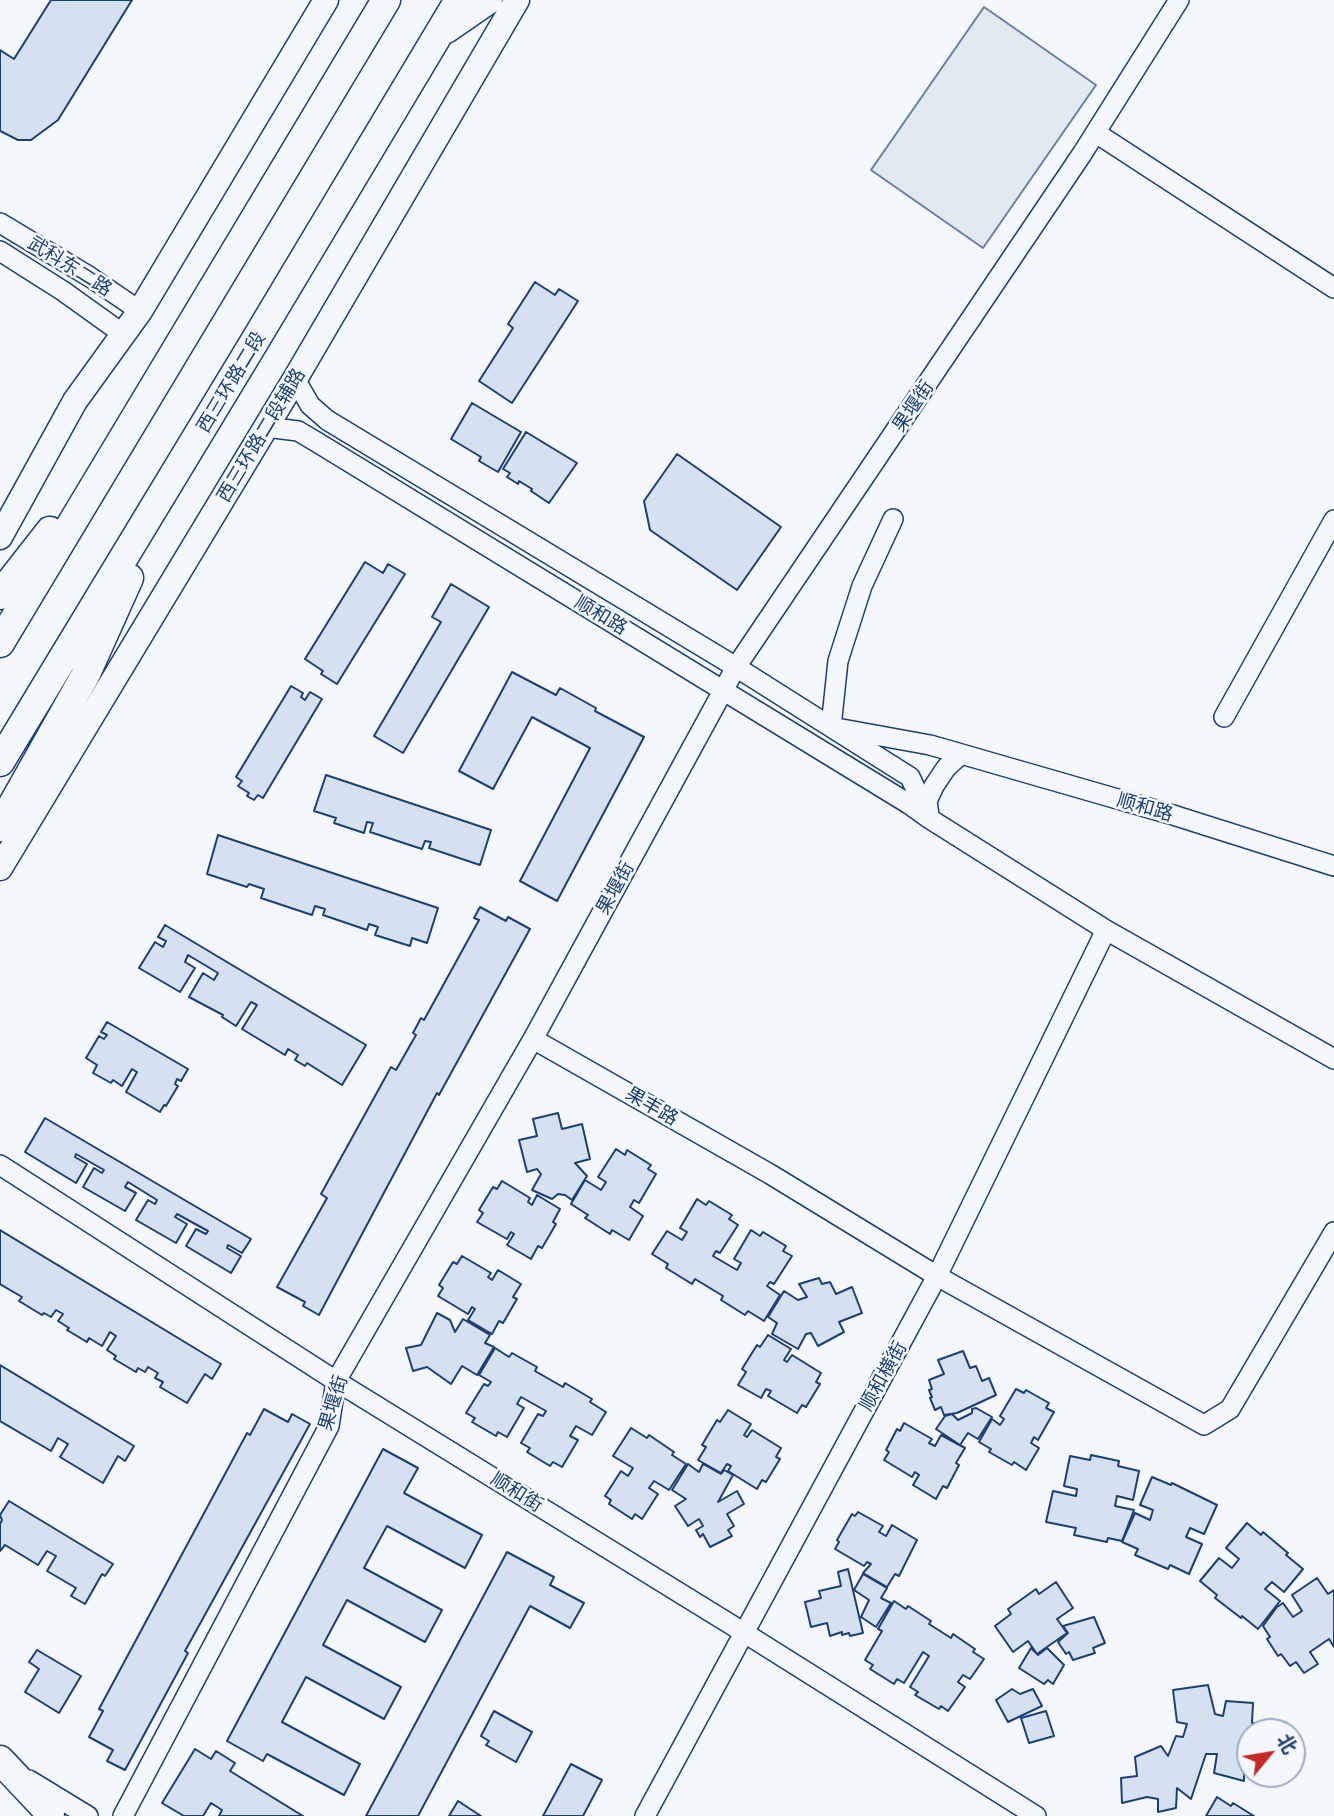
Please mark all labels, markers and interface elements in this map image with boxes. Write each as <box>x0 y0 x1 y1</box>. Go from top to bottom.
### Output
street label: 武科东二路 <box>24 231 116 301</box>
street label: 西三环路二段 <box>192 327 270 437</box>
street label: 西三环路二段辅路 <box>212 364 310 506</box>
street label: 果堰街 <box>888 376 938 436</box>
street label: 顺和路 <box>571 591 631 639</box>
street label: 顺和路 <box>1114 788 1176 826</box>
street label: 果堰街 <box>591 858 639 918</box>
street label: 果丰路 <box>622 1082 682 1130</box>
street label: 顺和横街 <box>855 1337 911 1415</box>
street label: 果堰街 <box>314 1372 352 1434</box>
street label: 顺和街 <box>487 1467 547 1517</box>
north arrow <box>1236 1718 1306 1788</box>
text: 北 <box>1273 1729 1303 1757</box>

